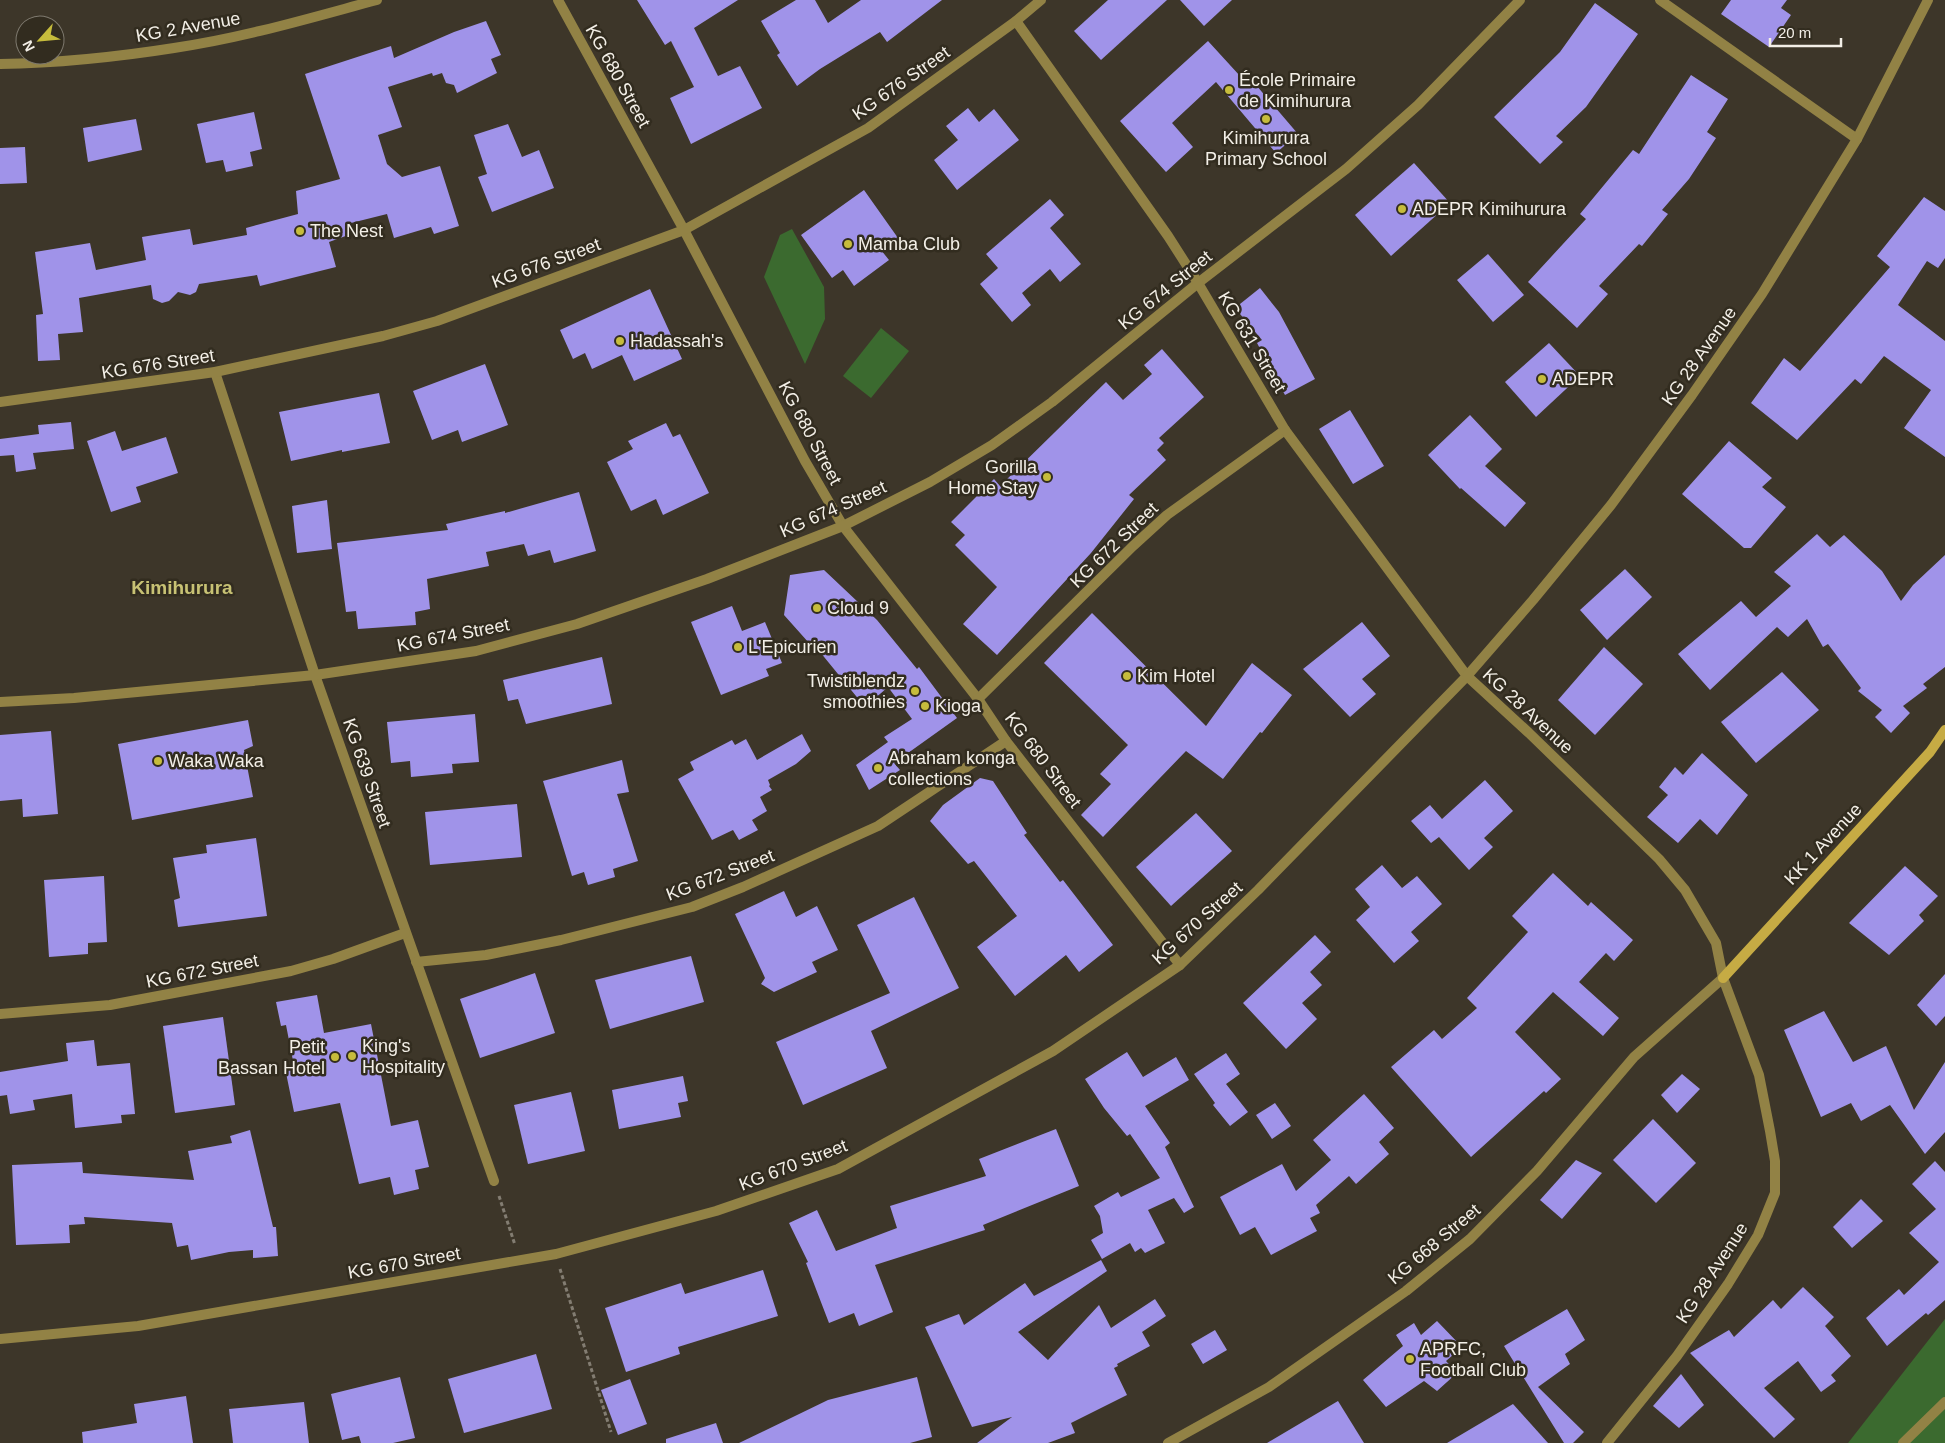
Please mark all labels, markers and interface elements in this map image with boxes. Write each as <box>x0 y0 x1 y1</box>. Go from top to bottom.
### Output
street label: KG 2 Avenue <box>134 8 242 46</box>
north arrow <box>15 15 65 65</box>
scale bar <box>1770 15 1841 47</box>
street label: KG 680 Street <box>582 21 654 131</box>
text: 20 m <box>1778 24 1811 41</box>
text: N <box>19 38 38 54</box>
street label: KG 676 Street <box>849 42 953 124</box>
place label: École Primaire de Kimihurura <box>1239 70 1356 111</box>
marker: École Primaire de Kimihurura <box>1223 84 1235 96</box>
marker: Kimihurura Primary School <box>1260 113 1272 125</box>
place label: Kimihurura Primary School <box>1205 128 1327 169</box>
place label: ADEPR Kimihurura <box>1412 199 1567 219</box>
marker: ADEPR Kimihurura <box>1396 203 1408 215</box>
place label: The Nest <box>310 221 383 241</box>
marker: The Nest <box>294 225 306 237</box>
street label: KG 676 Street <box>489 234 603 292</box>
place label: Mamba Club <box>858 234 960 254</box>
marker: Mamba Club <box>842 238 854 250</box>
street label: KG 674 Street <box>1114 246 1216 334</box>
street label: KG 631 Street <box>1214 288 1290 396</box>
street label: KG 28 Avenue <box>1658 303 1740 409</box>
place label: Hadassah's <box>630 331 724 351</box>
marker: Hadassah's <box>614 335 626 347</box>
street label: KG 676 Street <box>100 345 216 383</box>
place label: ADEPR <box>1552 369 1614 389</box>
marker: ADEPR <box>1536 373 1548 385</box>
street label: KG 680 Street <box>774 378 846 488</box>
place label: Gorilla Home Stay <box>948 457 1038 498</box>
marker: Gorilla Home Stay <box>1041 471 1053 483</box>
street label: KG 674 Street <box>777 477 889 541</box>
street label: KG 672 Street <box>1066 498 1162 592</box>
district label: Kimihurura <box>131 577 233 598</box>
place label: Cloud 9 <box>827 598 889 618</box>
marker: Cloud 9 <box>811 602 823 614</box>
street label: KG 674 Street <box>395 614 511 656</box>
place label: L'Epicurien <box>748 637 837 657</box>
marker: L'Epicurien <box>732 641 744 653</box>
street label: KG 28 Avenue <box>1479 664 1577 758</box>
place label: Kim Hotel <box>1137 666 1215 686</box>
marker: Kim Hotel <box>1121 670 1133 682</box>
place label: Twistiblendz smoothies <box>807 671 905 712</box>
marker: Twistiblendz smoothies <box>909 685 921 697</box>
place label: Kioga <box>935 696 982 716</box>
marker: Kioga <box>919 700 931 712</box>
street label: KG 680 Street <box>1001 708 1085 812</box>
street label: KG 639 Street <box>339 716 395 830</box>
place label: Abraham konga collections <box>888 748 1016 789</box>
place label: Waka Waka <box>168 751 265 771</box>
marker: Waka Waka <box>152 755 164 767</box>
marker: Abraham konga collections <box>872 762 884 774</box>
street label: KK 1 Avenue <box>1780 799 1866 889</box>
street label: KG 672 Street <box>663 845 777 905</box>
street label: KG 670 Street <box>1148 877 1246 969</box>
street label: KG 672 Street <box>144 950 260 992</box>
place label: King's Hospitality <box>362 1036 445 1077</box>
place label: Petit Bassan Hotel <box>218 1037 325 1078</box>
marker: King's Hospitality <box>346 1050 358 1062</box>
marker: Petit Bassan Hotel <box>329 1051 341 1063</box>
street label: KG 670 Street <box>736 1135 850 1195</box>
street label: KG 668 Street <box>1384 1200 1484 1288</box>
street label: KG 28 Avenue <box>1672 1219 1752 1327</box>
street label: KG 670 Street <box>346 1243 462 1283</box>
place label: APRFC, Football Club <box>1420 1339 1526 1380</box>
marker: APRFC, Football Club <box>1404 1353 1416 1365</box>

